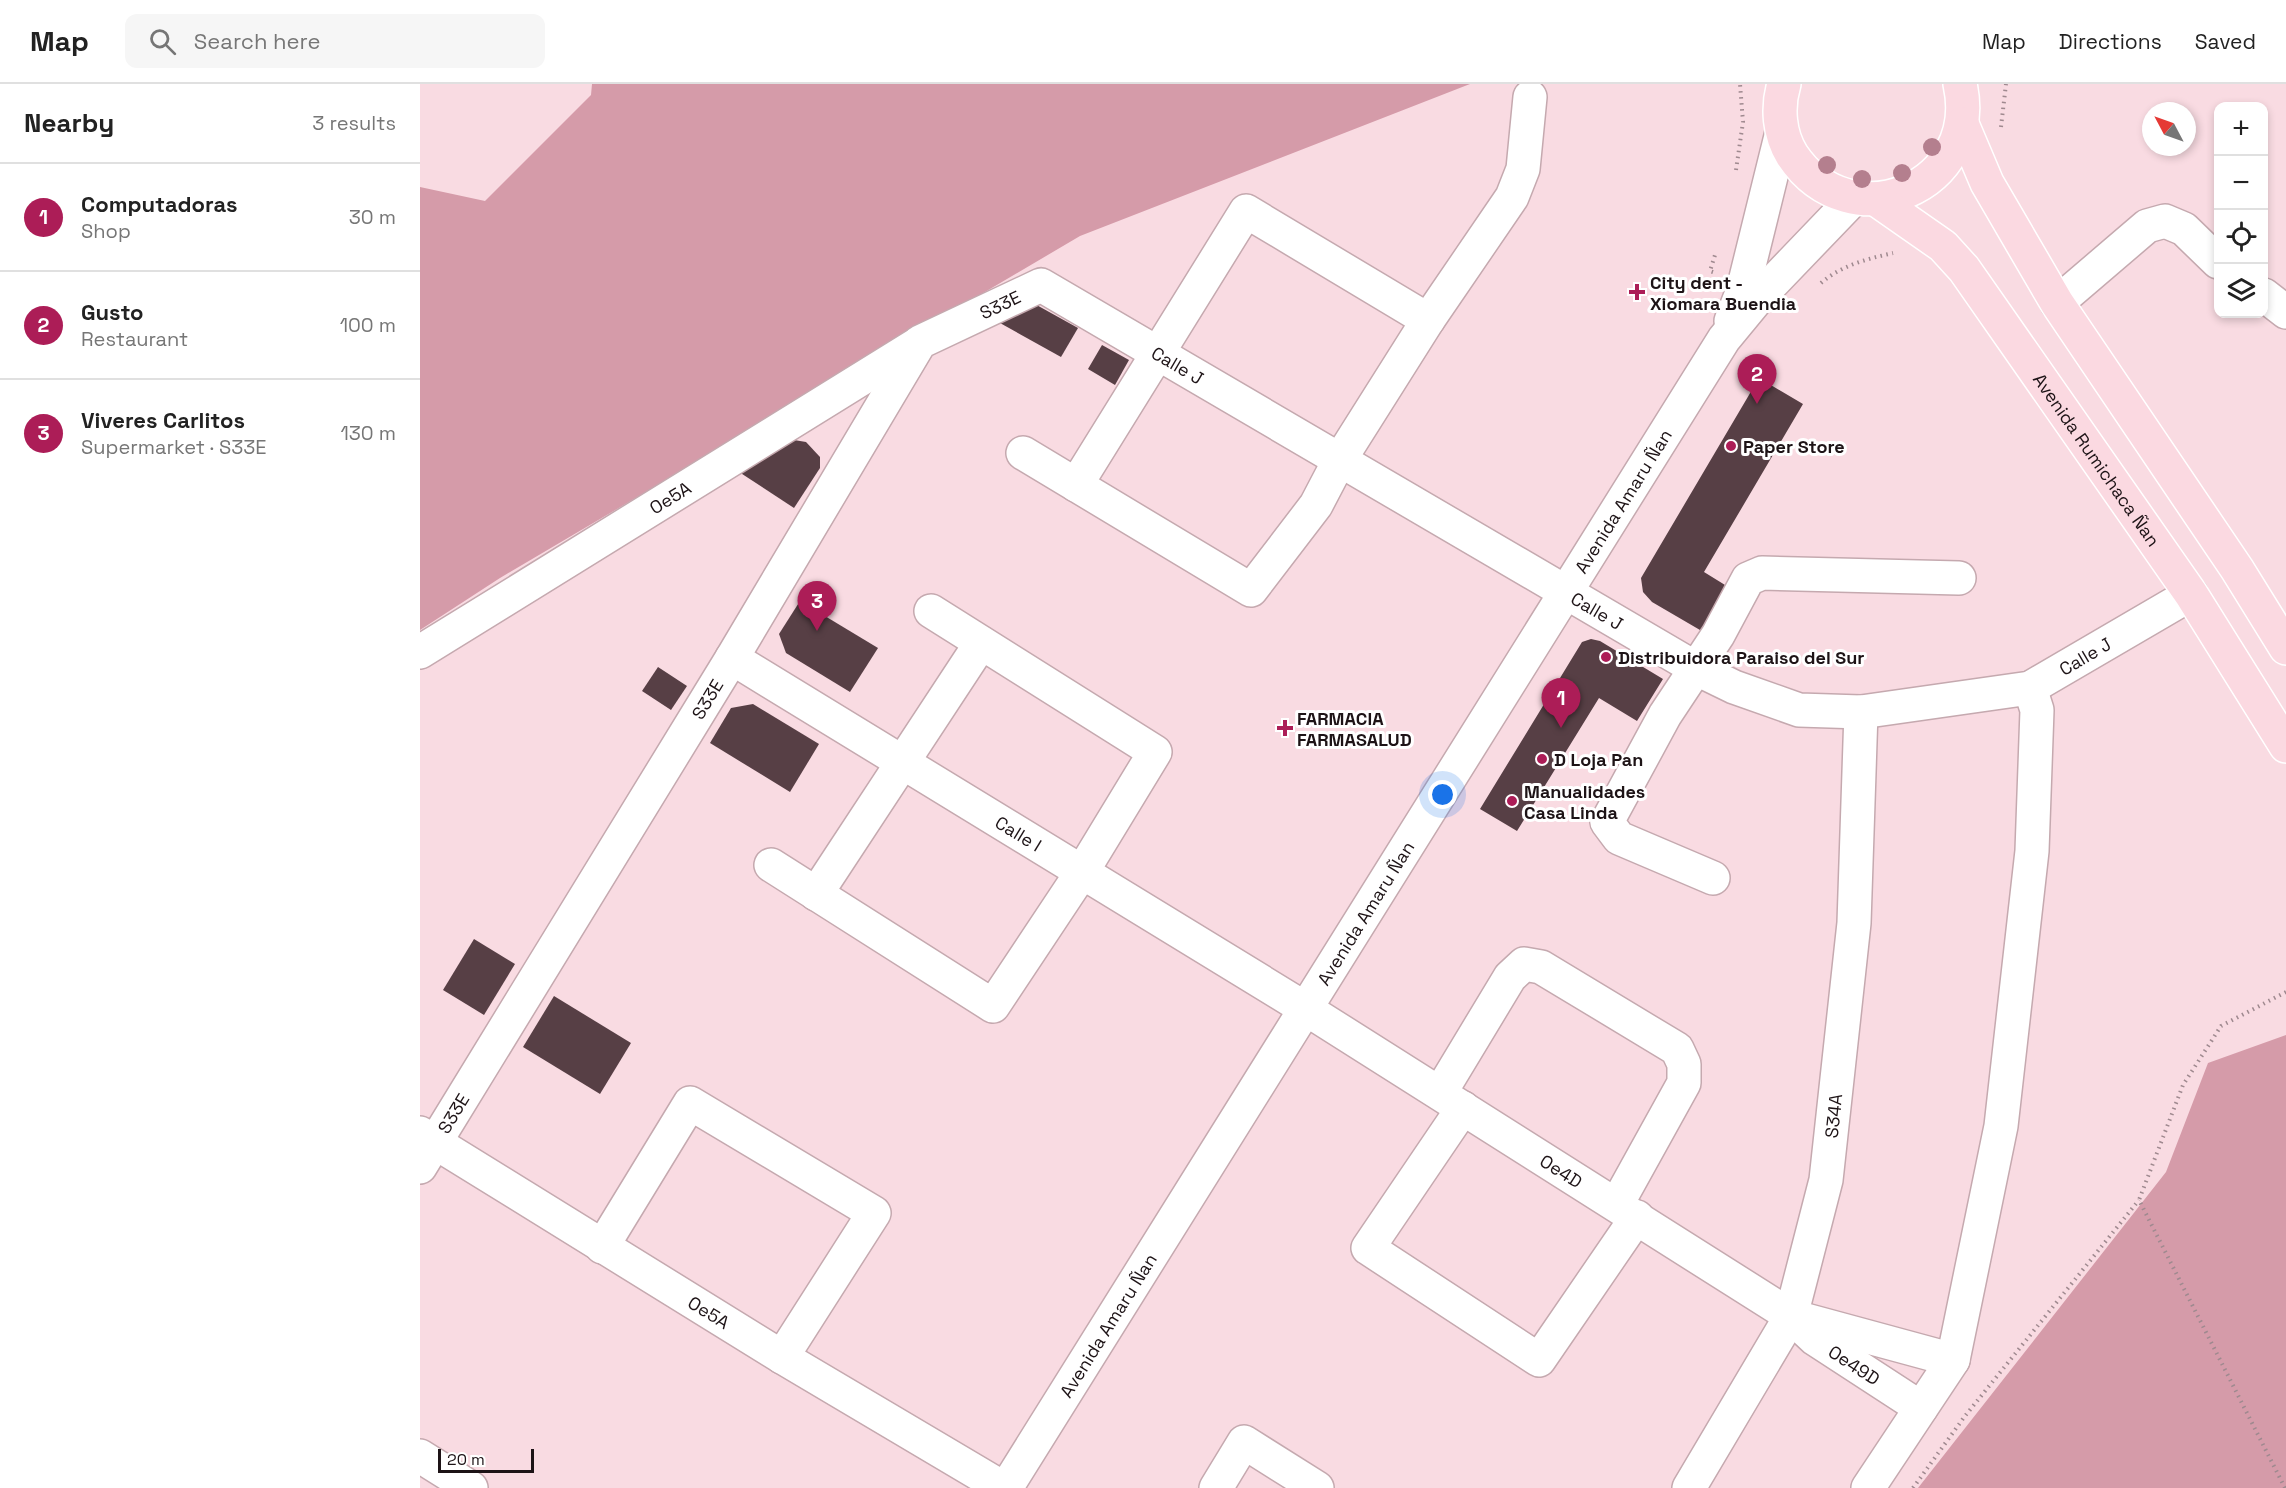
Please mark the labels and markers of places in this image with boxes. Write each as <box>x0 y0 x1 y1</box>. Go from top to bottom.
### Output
place label: City dent - Xiomara Buendia <box>1650 271 1797 315</box>
marker: City dent - Xiomara Buendia <box>1628 283 1646 301</box>
pin: 2 <box>1738 354 1776 404</box>
place label: Paper Store <box>1743 435 1845 458</box>
marker: Paper Store <box>1724 439 1738 453</box>
pin: 3 <box>798 582 836 631</box>
place label: Distribuidora Paraiso del Sur <box>1618 646 1864 669</box>
marker: Distribuidora Paraiso del Sur <box>1599 650 1613 664</box>
pin: 1 <box>1542 678 1580 728</box>
place label: FARMACIA FARMASALUD <box>1297 707 1412 751</box>
marker: FARMACIA FARMASALUD <box>1278 721 1292 735</box>
place label: D Loja Pan <box>1554 748 1643 771</box>
marker: D Loja Pan <box>1535 752 1549 766</box>
place label: Manualidades Casa Linda <box>1524 780 1645 824</box>
marker: Manualidades Casa Linda <box>1505 794 1519 808</box>

